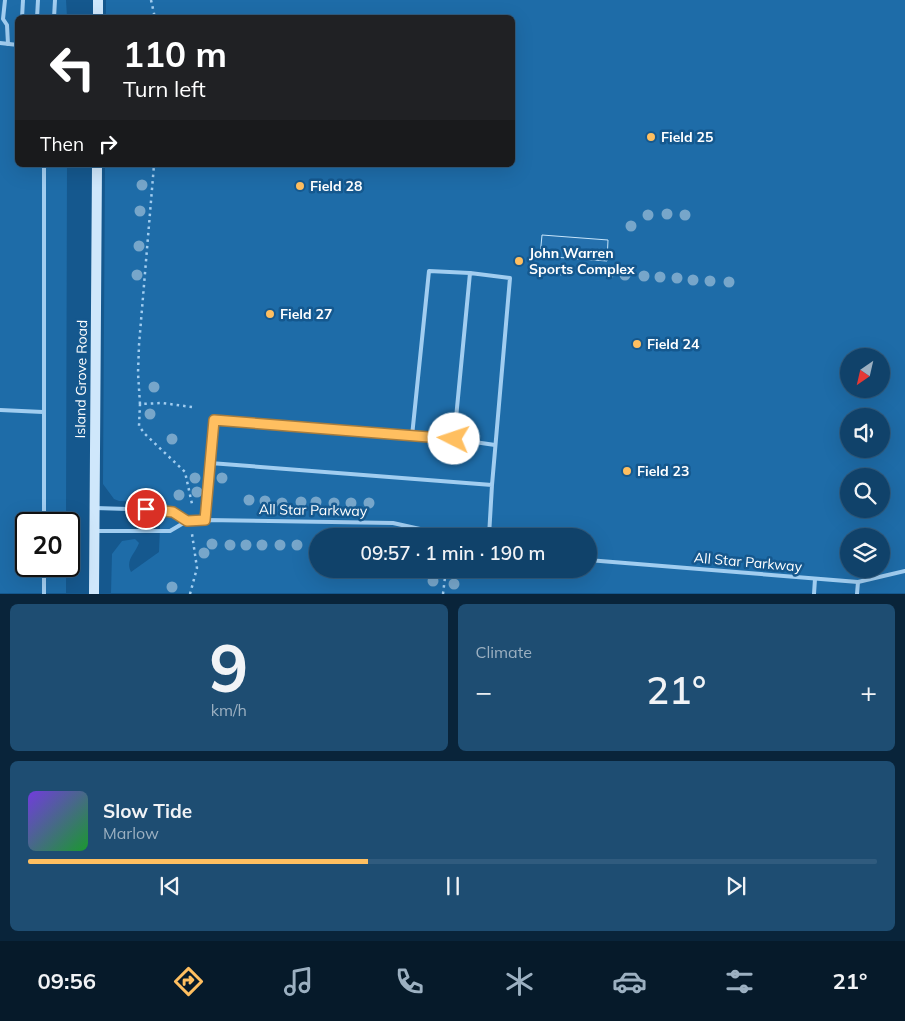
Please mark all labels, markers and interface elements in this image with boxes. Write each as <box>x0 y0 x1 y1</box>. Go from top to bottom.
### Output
text: 110 m <box>123 32 227 76</box>
icon: left <box>40 35 105 100</box>
text: Turn left <box>123 75 206 103</box>
place label: Field 25 <box>661 128 713 146</box>
icon: right <box>94 130 122 158</box>
marker: Field 25 <box>645 131 657 143</box>
text: Then <box>40 132 84 156</box>
place label: Field 28 <box>310 177 362 195</box>
marker: Field 28 <box>294 180 306 192</box>
place label: John Warren Sports Complex <box>529 244 635 278</box>
marker: John Warren Sports Complex <box>513 255 525 267</box>
place label: Field 27 <box>280 305 332 323</box>
marker: Field 27 <box>264 308 276 320</box>
street label: Island Grove Road <box>71 320 91 438</box>
place label: Field 24 <box>647 335 700 353</box>
marker: Field 24 <box>631 338 643 350</box>
north arrow <box>840 348 890 398</box>
map controls <box>840 348 890 578</box>
button: sound <box>840 408 890 458</box>
position arrow <box>427 412 479 464</box>
place label: Field 23 <box>637 462 689 480</box>
marker: Field 23 <box>621 465 633 477</box>
button: search <box>840 468 890 518</box>
pin <box>125 488 167 530</box>
icon: arrive <box>132 495 160 523</box>
street label: All Star Parkway <box>259 500 368 520</box>
speed limit sign: 20 <box>15 512 80 577</box>
button: layers <box>840 528 890 578</box>
text: 09:57 · 1 min · 190 m <box>360 541 546 565</box>
street label: All Star Parkway <box>693 548 803 576</box>
text: 9 <box>209 627 248 708</box>
text: Climate <box>476 642 532 662</box>
text: 21° <box>646 666 706 714</box>
text: − <box>476 674 492 709</box>
text: + <box>860 674 877 709</box>
text: km/h <box>211 700 247 720</box>
text: Slow Tide <box>103 799 192 823</box>
text: Marlow <box>103 823 159 843</box>
icon: previous <box>156 872 184 900</box>
icon: pause <box>439 872 467 900</box>
icon: next <box>722 872 750 900</box>
icon: directions <box>171 964 206 999</box>
icon: music <box>281 964 316 999</box>
icon: phone <box>392 964 427 999</box>
icon: climate <box>502 964 537 999</box>
icon: car <box>612 964 647 999</box>
icon: filters <box>722 964 757 999</box>
text: 09:56 <box>38 967 96 995</box>
text: 21° <box>833 967 867 995</box>

